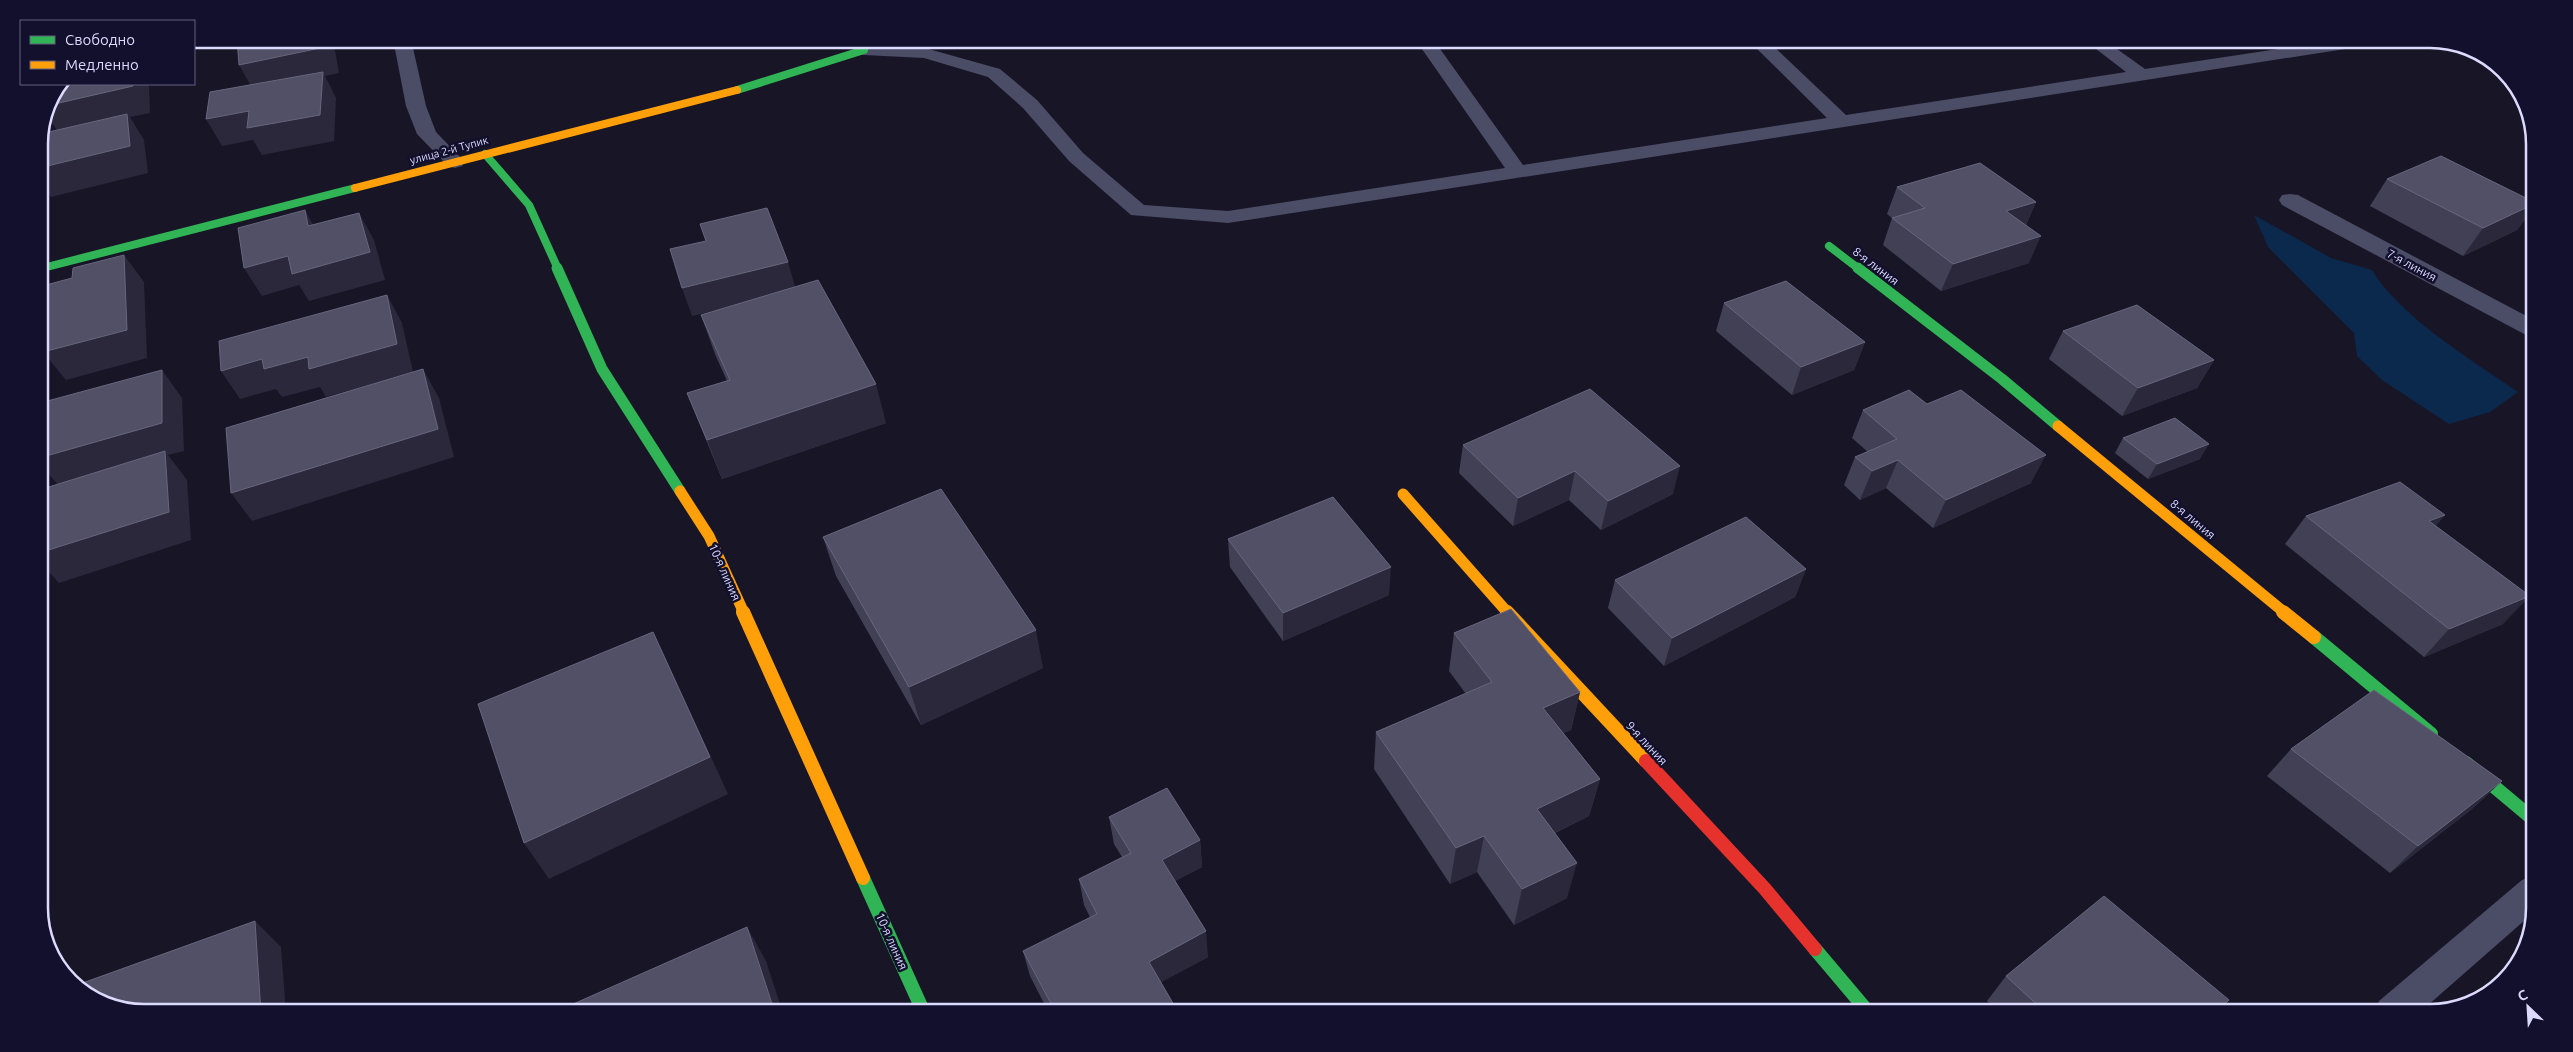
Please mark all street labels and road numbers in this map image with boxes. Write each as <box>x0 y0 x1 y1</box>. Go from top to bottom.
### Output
street label: улица 2-й Тупик <box>408 134 490 166</box>
street label: 8-я линия <box>1850 245 1902 287</box>
street label: 7-я линия <box>2385 247 2439 283</box>
street label: 8-я линия <box>2168 497 2218 541</box>
street label: 10-я линия <box>707 542 743 602</box>
street label: 9-я линия <box>1624 719 1670 767</box>
street label: 10-я линия <box>874 911 910 971</box>

